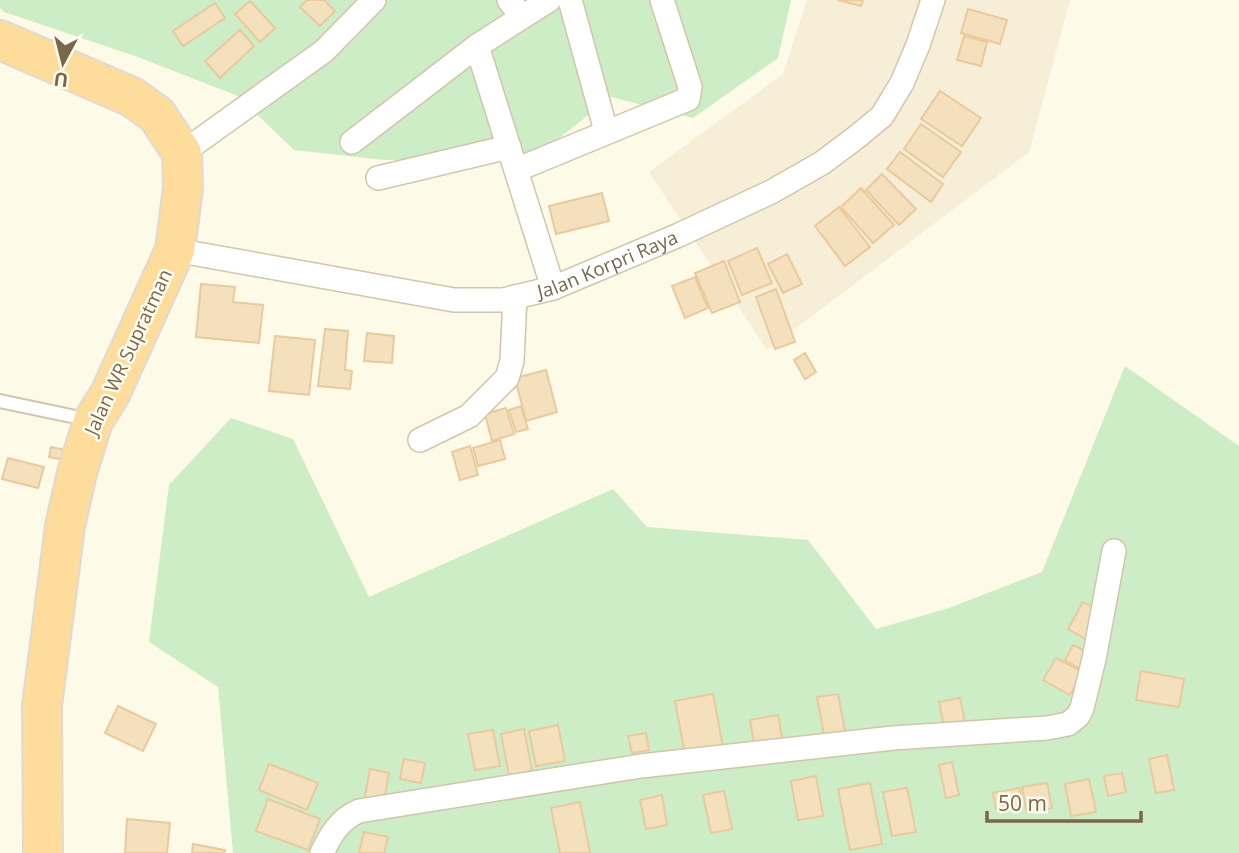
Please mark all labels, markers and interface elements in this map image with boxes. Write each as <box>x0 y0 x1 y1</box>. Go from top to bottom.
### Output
north arrow <box>28 28 98 98</box>
text: U <box>52 66 70 94</box>
street label: Jalan Korpri Raya <box>533 224 682 305</box>
street label: Jalan WR Supratman <box>77 265 178 441</box>
scale bar <box>987 780 1141 824</box>
text: 50 m <box>998 789 1047 817</box>

